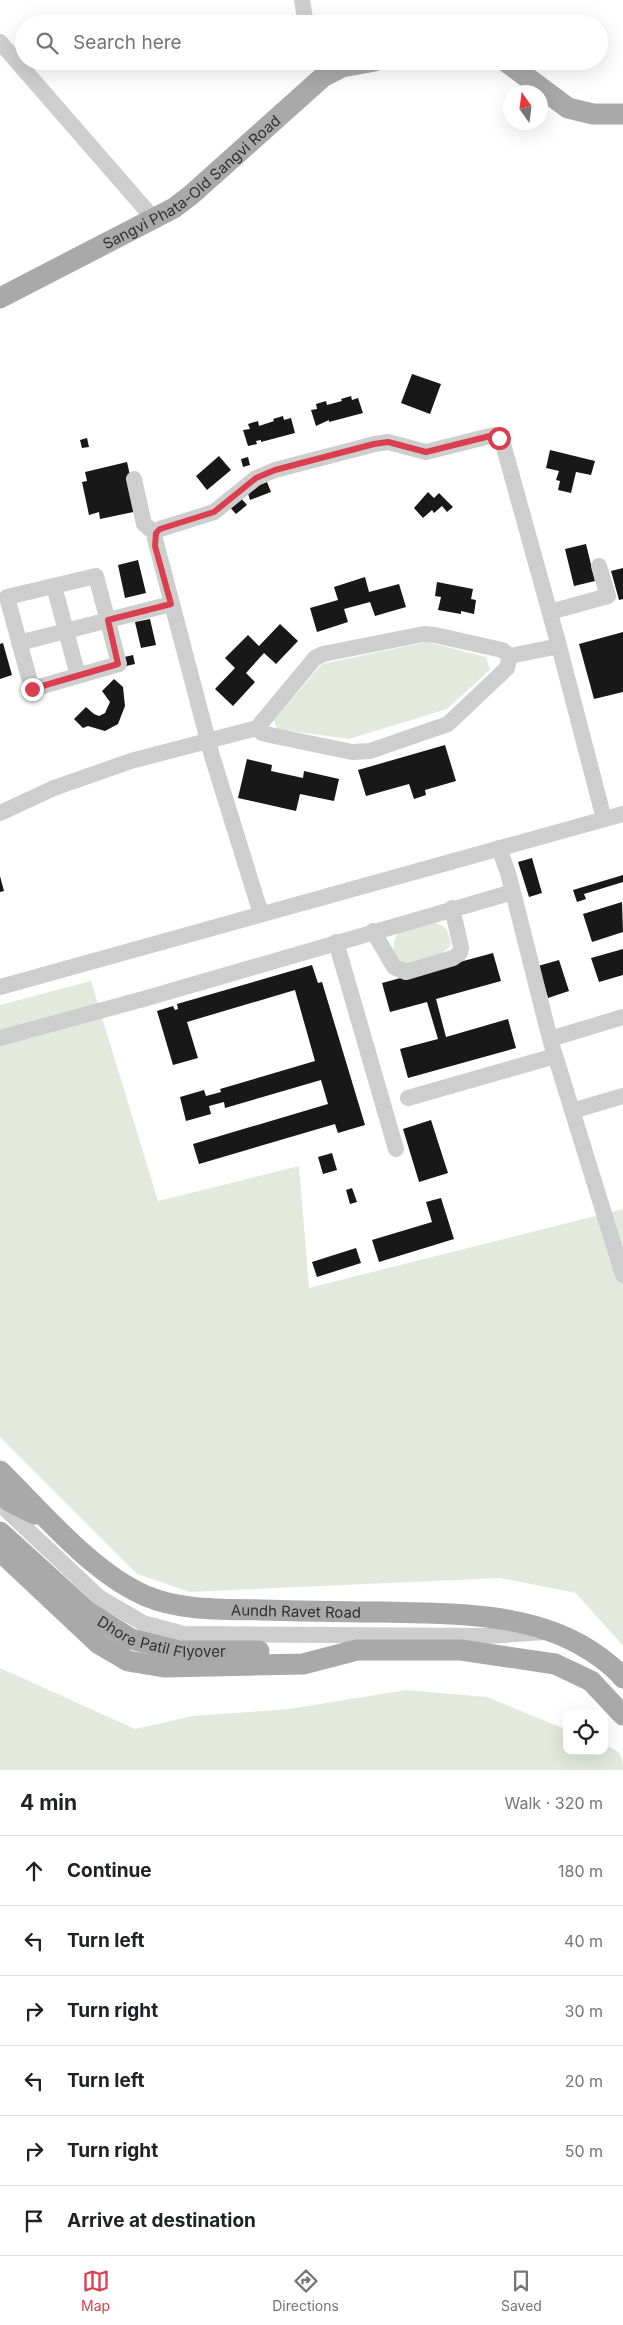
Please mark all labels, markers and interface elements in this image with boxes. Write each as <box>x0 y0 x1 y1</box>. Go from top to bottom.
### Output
search box <box>15 15 608 70</box>
icon: search <box>33 29 61 57</box>
text: Search here <box>73 31 182 54</box>
north arrow <box>503 85 548 130</box>
street label: Sangvi Phata-Old Sangvi Road <box>99 110 284 253</box>
route start <box>488 427 511 450</box>
route end <box>21 678 44 701</box>
street label: Aundh Ravet Road <box>231 1600 361 1621</box>
street label: Dhore Patil Flyover <box>94 1611 226 1661</box>
map controls <box>563 1710 608 1755</box>
button: locate <box>563 1710 608 1755</box>
text: 4 min <box>20 1790 77 1815</box>
text: Walk · 320 m <box>505 1793 603 1813</box>
icon: ahead <box>20 1857 48 1885</box>
text: Continue <box>67 1859 152 1882</box>
text: 180 m <box>558 1861 603 1881</box>
icon: left <box>20 1927 48 1955</box>
text: Turn left <box>67 1929 145 1952</box>
text: 40 m <box>564 1931 603 1951</box>
icon: right <box>20 1997 48 2025</box>
text: Turn right <box>67 1999 158 2022</box>
text: 30 m <box>565 2001 603 2021</box>
icon: left <box>20 2067 48 2095</box>
text: Turn left <box>67 2069 145 2092</box>
text: 20 m <box>565 2071 603 2091</box>
icon: right <box>20 2137 48 2165</box>
text: Turn right <box>67 2139 158 2162</box>
text: 50 m <box>565 2141 603 2161</box>
icon: arrive <box>20 2207 48 2235</box>
text: Arrive at destination <box>67 2209 256 2232</box>
tab: Map <box>81 2267 110 2314</box>
tab: Directions <box>272 2267 339 2314</box>
tab: Saved <box>501 2267 542 2314</box>

